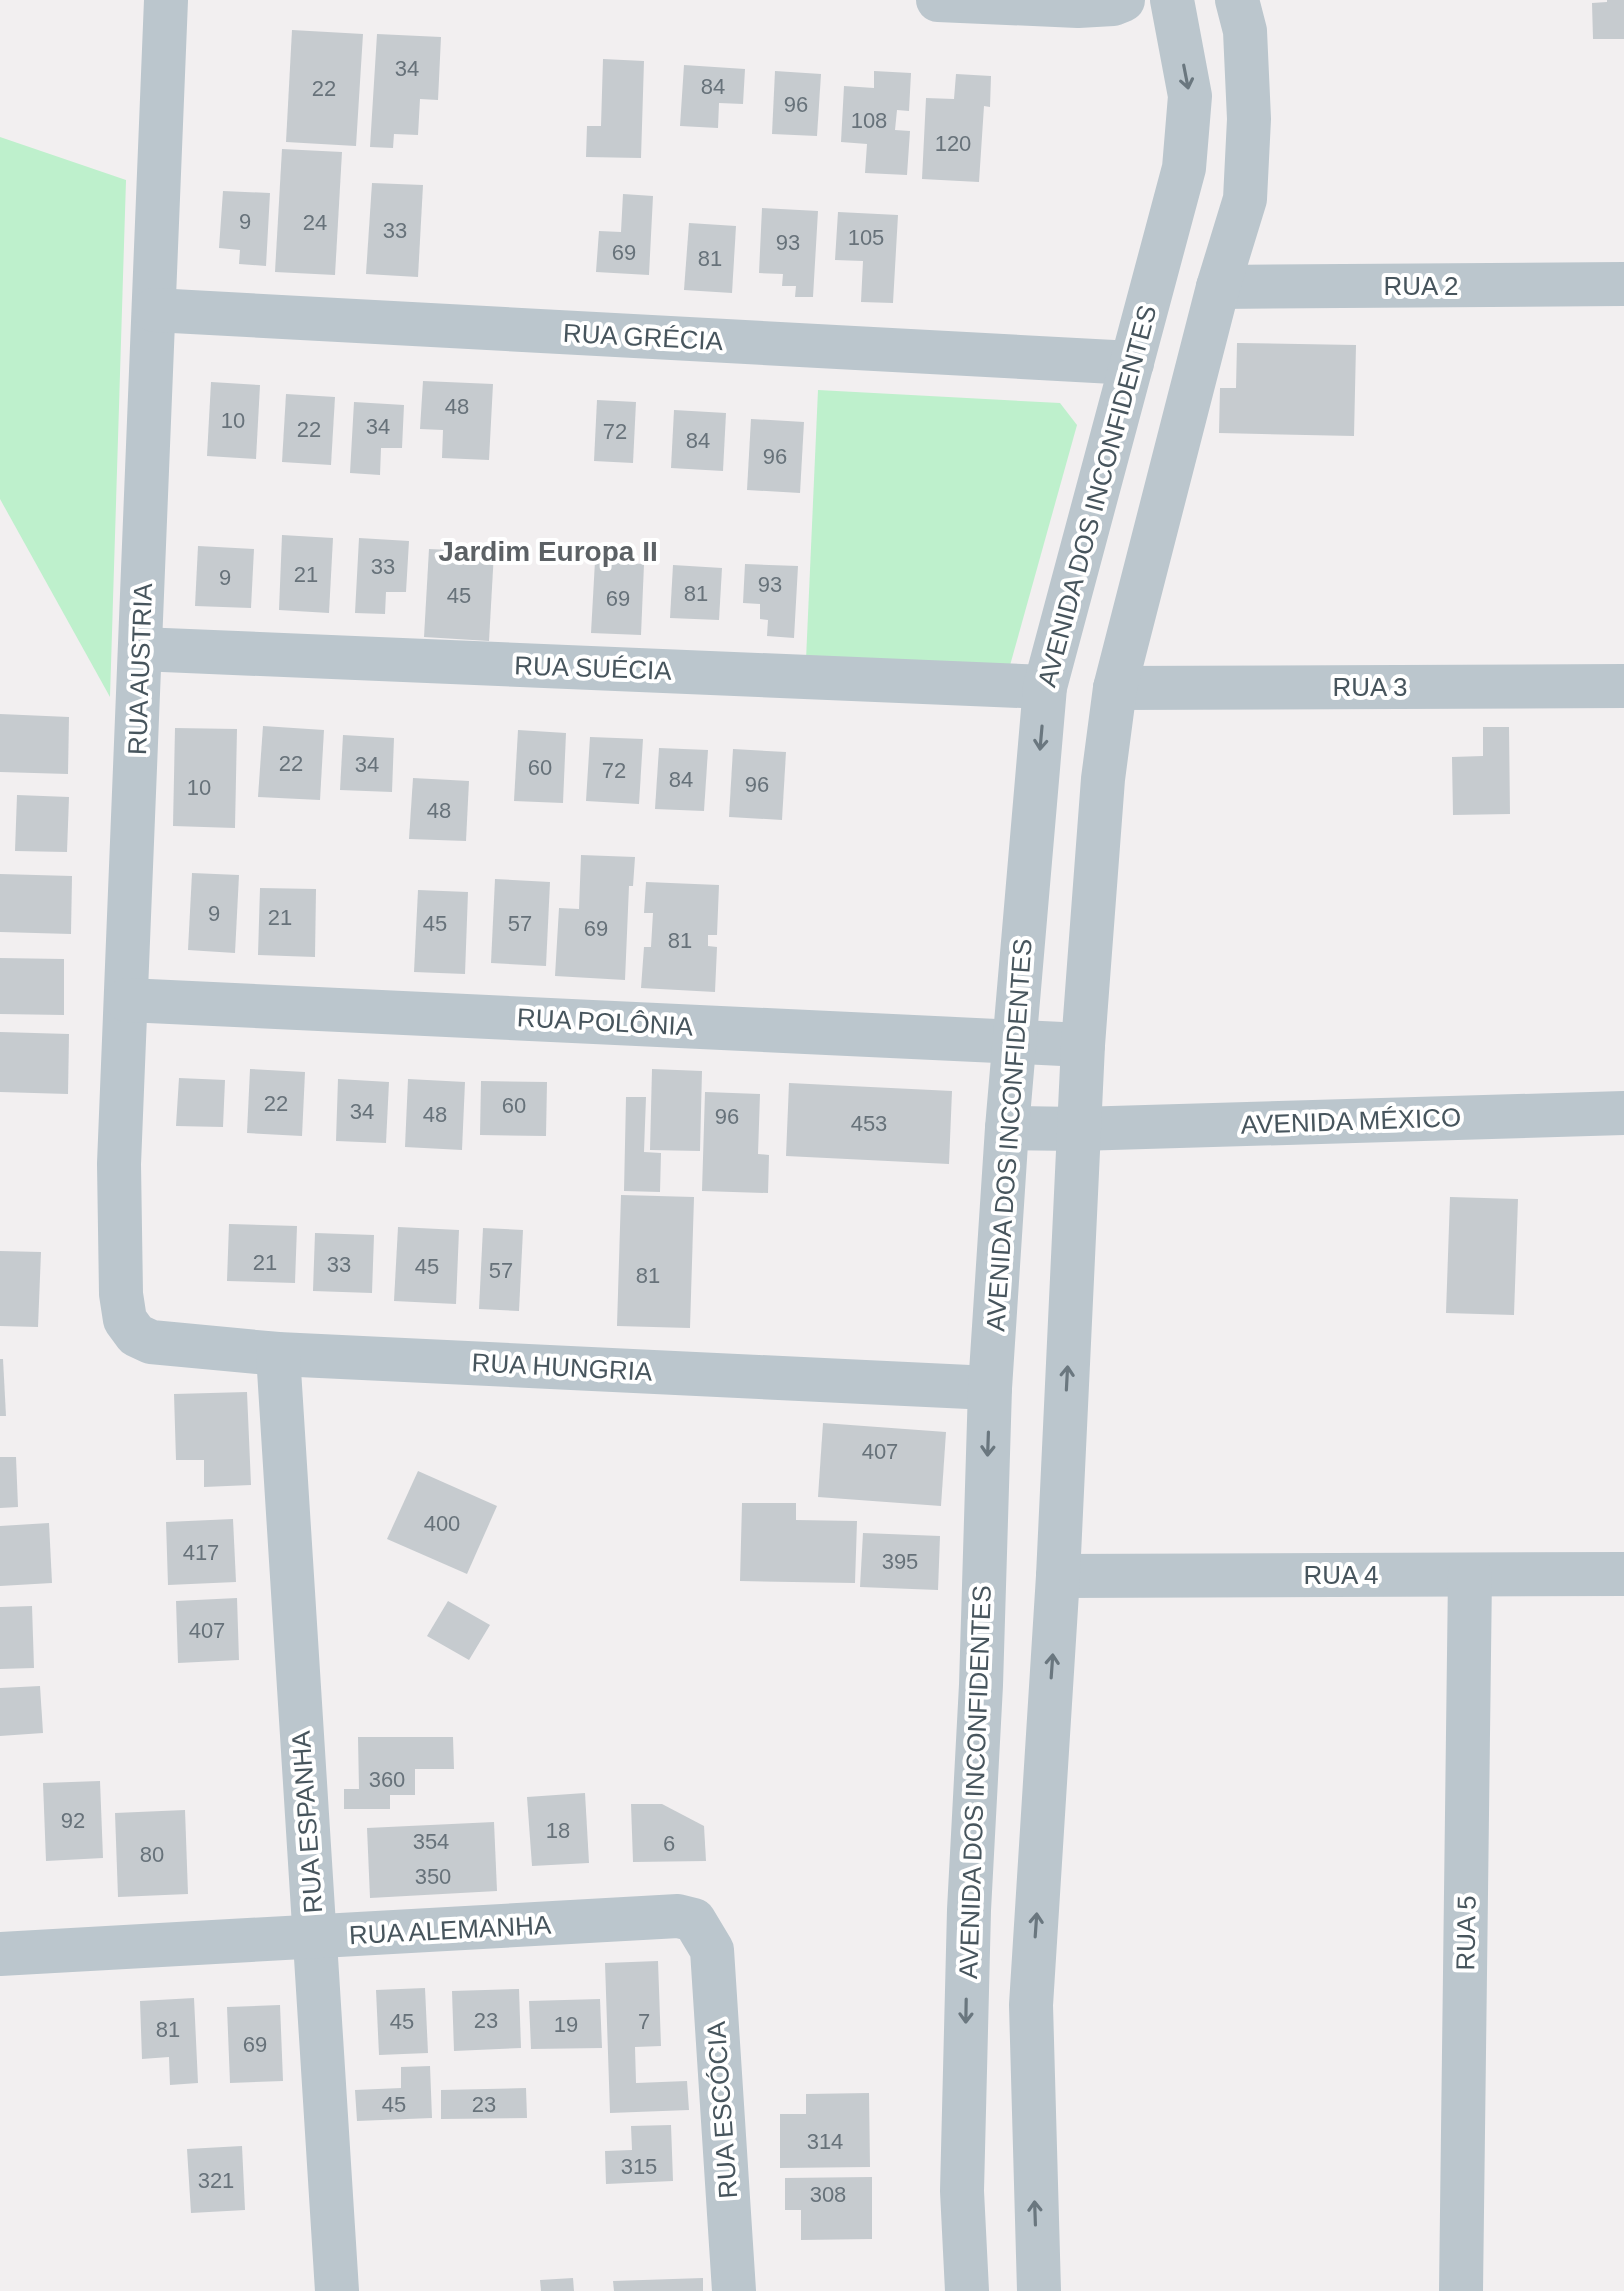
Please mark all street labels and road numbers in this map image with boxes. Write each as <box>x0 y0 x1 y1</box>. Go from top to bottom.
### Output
street label: RUA 2 <box>1383 271 1459 301</box>
street label: AVENIDA DOS INCONFIDENTES <box>1032 302 1162 690</box>
street label: RUA GRÉCIA <box>562 318 725 356</box>
street label: RUA AUSTRIA <box>122 582 158 755</box>
street label: RUA SUÉCIA <box>514 650 673 686</box>
street label: RUA 3 <box>1332 672 1408 702</box>
street label: AVENIDA DOS INCONFIDENTES <box>980 937 1038 1333</box>
street label: RUA POLÔNIA <box>516 1002 694 1042</box>
street label: AVENIDA MÉXICO <box>1240 1102 1462 1140</box>
street label: RUA HUNGRIA <box>471 1347 654 1387</box>
street label: RUA 4 <box>1303 1560 1379 1590</box>
street label: AVENIDA DOS INCONFIDENTES <box>953 1585 997 1979</box>
street label: RUA ESPANHA <box>286 1729 328 1914</box>
street label: RUA 5 <box>1450 1895 1482 1971</box>
street label: RUA ALEMANHA <box>348 1910 552 1950</box>
street label: RUA ESCÓCIA <box>701 2020 743 2200</box>

